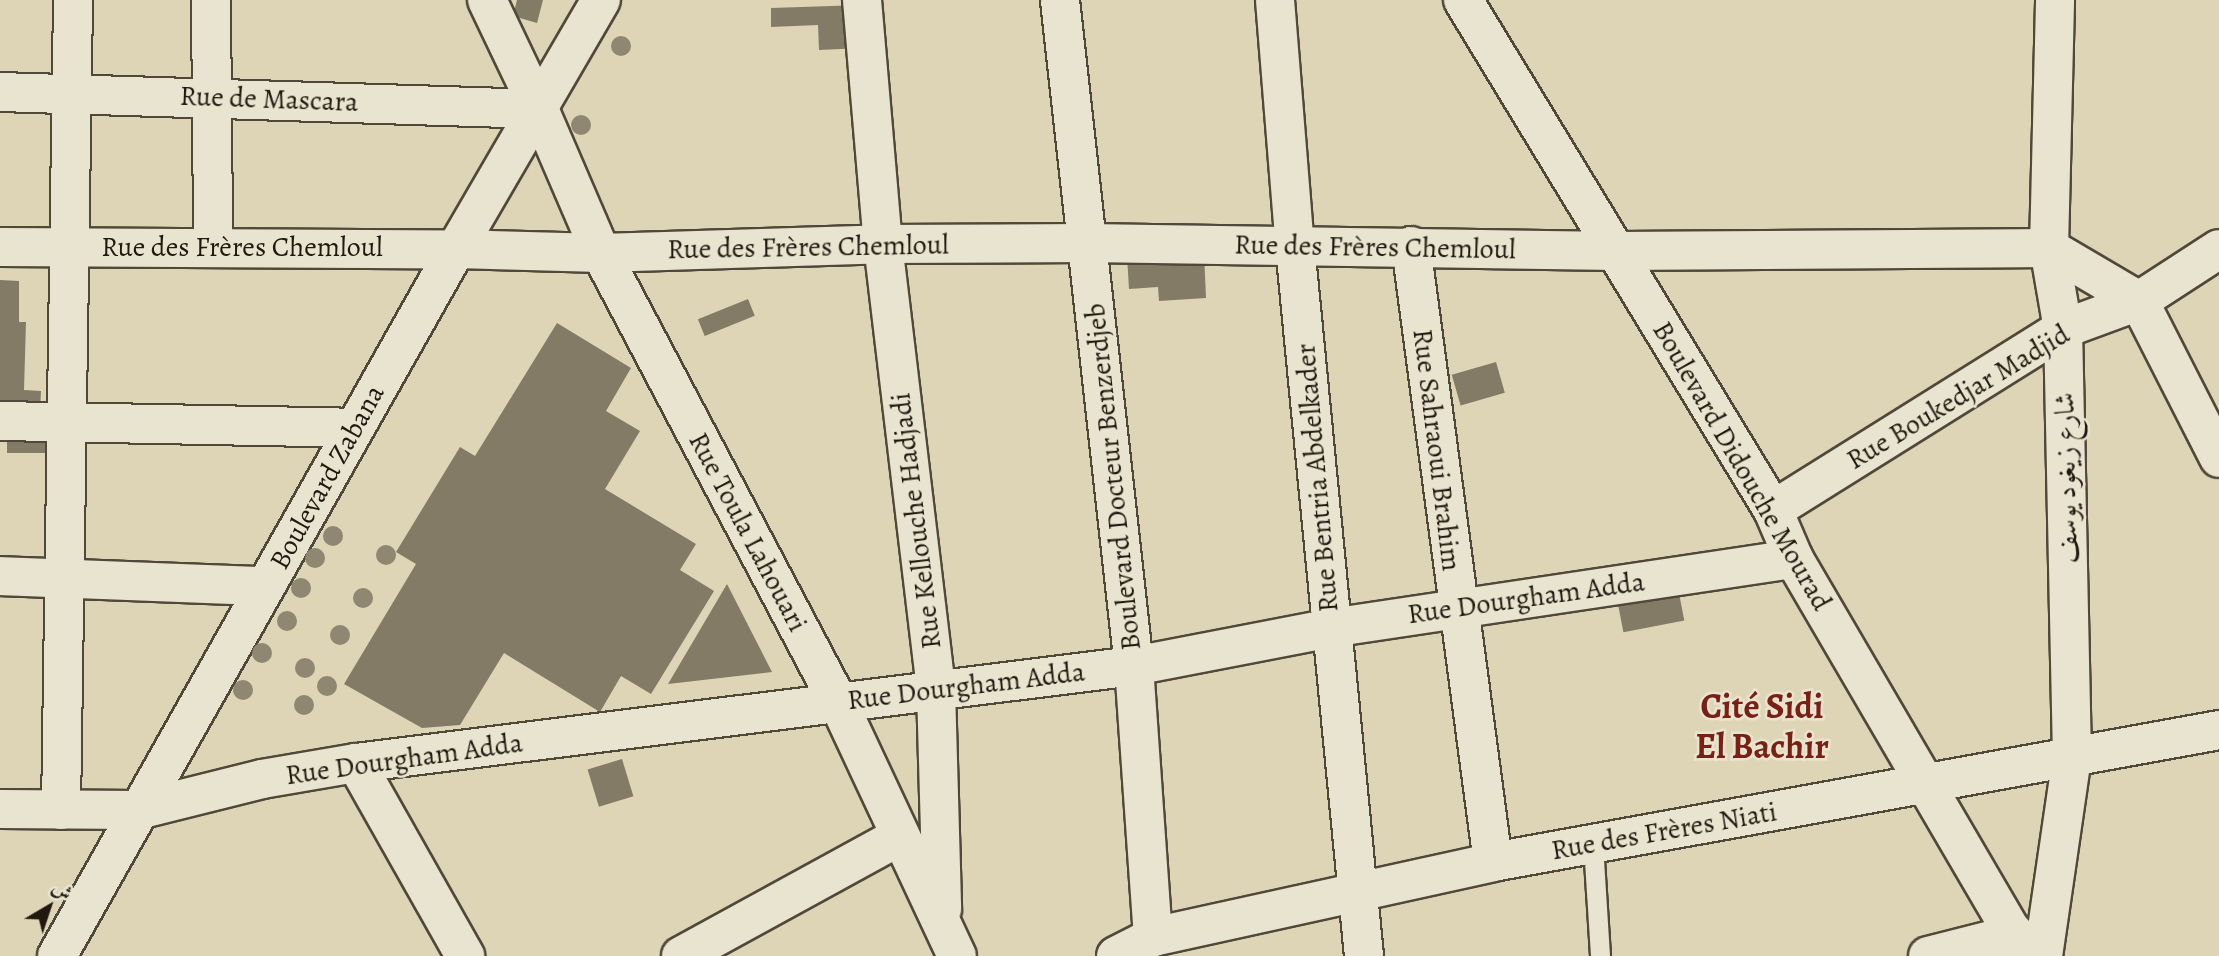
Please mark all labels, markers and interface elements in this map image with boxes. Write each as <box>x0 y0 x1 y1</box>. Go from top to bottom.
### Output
street label: Rue de Mascara <box>179 79 359 119</box>
street label: Rue des Frères Chemloul <box>667 228 949 266</box>
street label: Rue des Frères Chemloul <box>1234 228 1516 266</box>
street label: Rue des Frères Chemloul <box>101 230 383 264</box>
street label: Boulevard Docteur Benzerdjeb <box>1078 302 1148 652</box>
street label: Boulevard Didouche Mourad <box>1645 315 1839 617</box>
street label: Rue Boukedjar Madjid <box>1841 317 2075 477</box>
street label: Rue Sahraoui Brahim <box>1405 327 1469 573</box>
street label: Rue Bentria Abdelkader <box>1289 342 1345 614</box>
street label: Boulevard Zabana <box>262 379 392 575</box>
street label: Rue Kellouche Hadjadi <box>884 391 948 651</box>
street label: شارع زيغود يوسف <box>2048 392 2084 564</box>
street label: Rue Toula Lahouari <box>681 427 815 637</box>
street label: Rue Dourgham Adda <box>1405 565 1647 631</box>
street label: Rue Dourgham Adda <box>845 655 1087 717</box>
district label: Cité Sidi El Bachir <box>1695 685 1829 767</box>
street label: Rue Dourgham Adda <box>283 726 525 792</box>
street label: Rue des Frères Niati <box>1549 795 1779 867</box>
north arrow <box>14 872 84 942</box>
text: ش <box>47 875 78 907</box>

